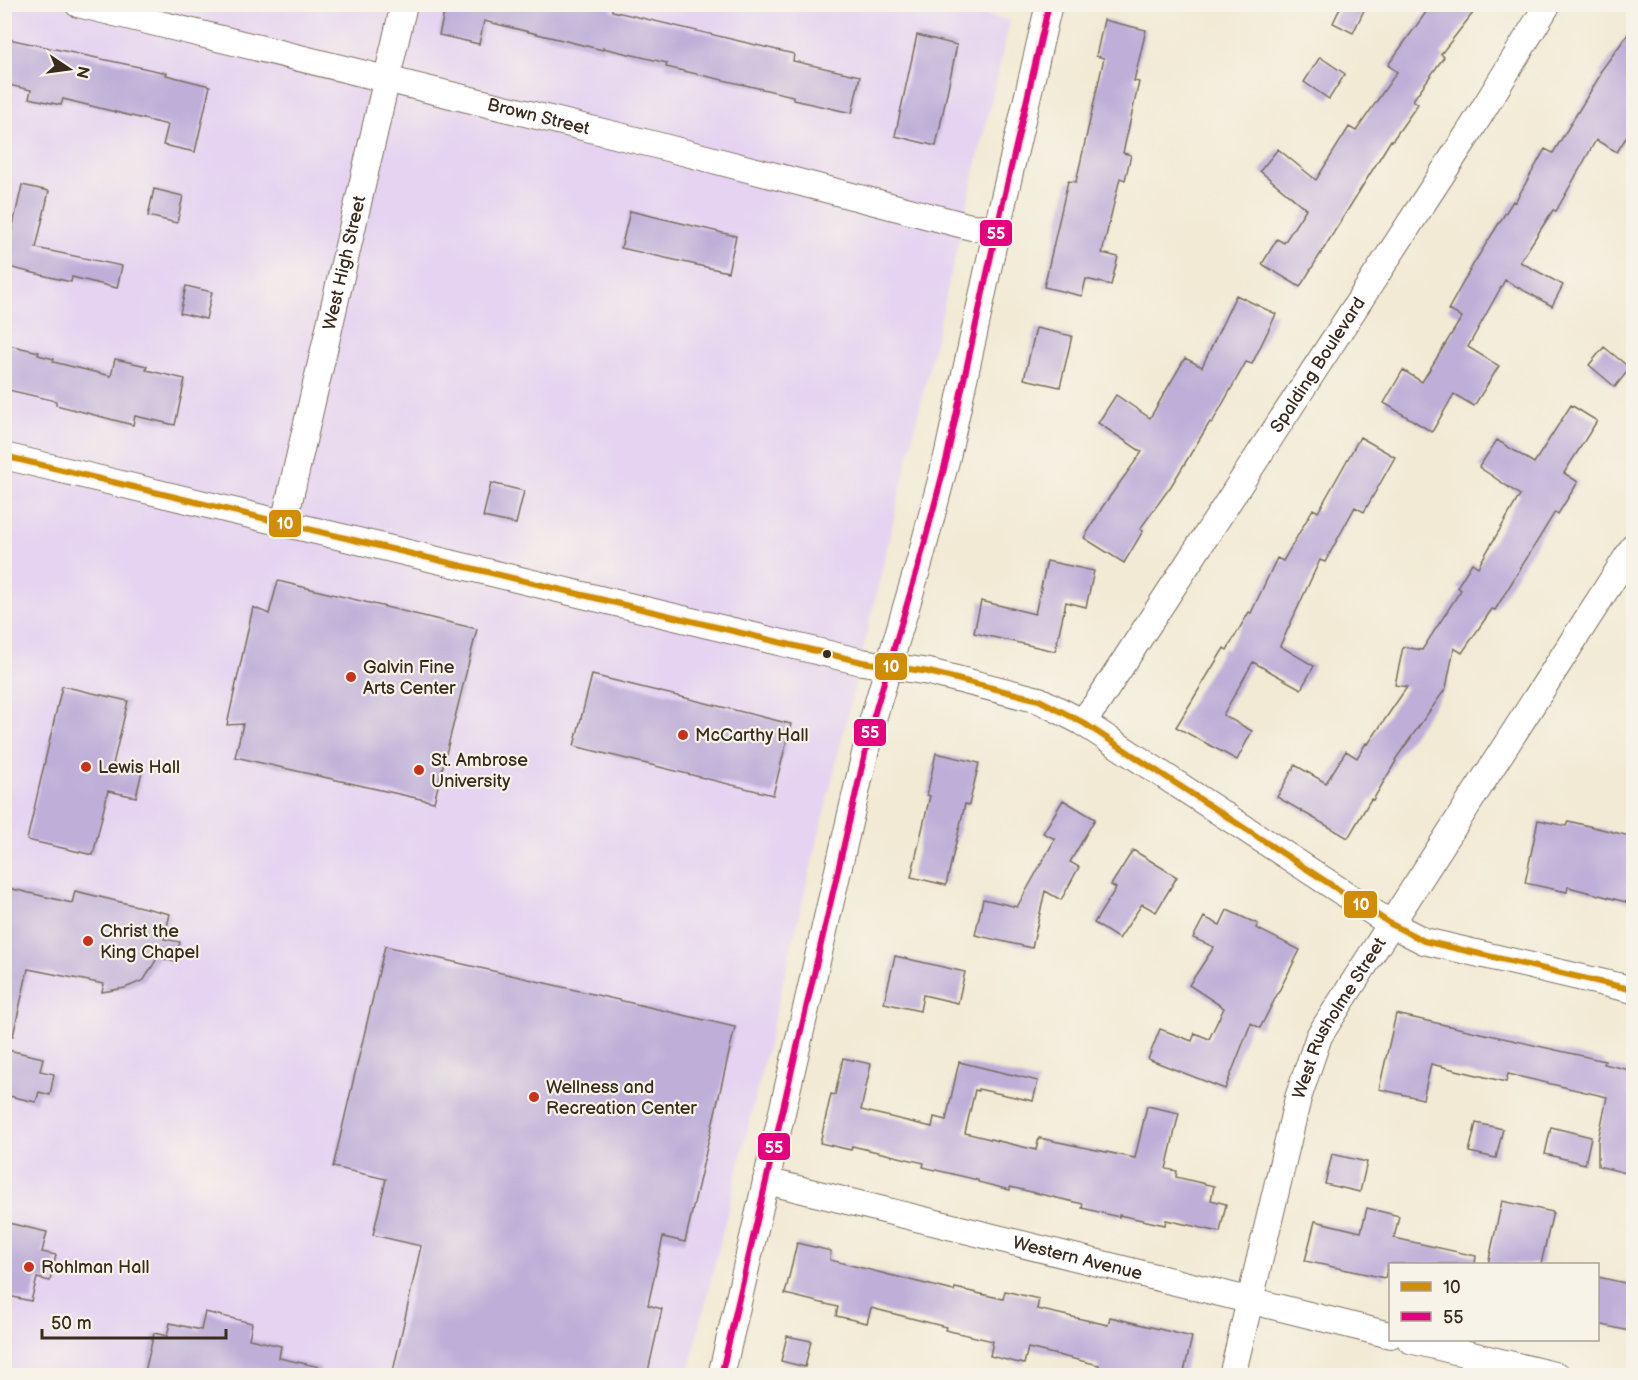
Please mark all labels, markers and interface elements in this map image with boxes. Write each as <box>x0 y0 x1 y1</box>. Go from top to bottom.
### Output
north arrow <box>39 39 99 99</box>
text: N <box>72 64 93 80</box>
street label: Brown Street <box>485 94 592 139</box>
street label: West High Street <box>318 193 370 332</box>
line badge: 55 <box>979 219 1013 247</box>
text: 55 <box>987 225 1005 244</box>
street label: Spalding Boulevard <box>1266 293 1369 436</box>
line badge: 10 <box>268 509 302 538</box>
text: 10 <box>277 515 293 534</box>
unlabelled marker <box>821 648 833 660</box>
line badge: 10 <box>874 652 908 681</box>
place label: Galvin Fine Arts Center <box>363 657 456 699</box>
text: 10 <box>883 658 899 677</box>
marker: Galvin Fine Arts Center <box>344 670 358 684</box>
line badge: 55 <box>853 718 887 747</box>
text: 55 <box>861 724 879 743</box>
place label: McCarthy Hall <box>695 725 808 746</box>
marker: McCarthy Hall <box>676 728 690 742</box>
place label: St. Ambrose University <box>431 750 528 792</box>
place label: Lewis Hall <box>98 757 180 778</box>
marker: Lewis Hall <box>79 760 93 774</box>
marker: St. Ambrose University <box>412 763 426 777</box>
line badge: 10 <box>1343 890 1378 919</box>
text: 10 <box>1353 896 1369 915</box>
place label: Christ the King Chapel <box>100 921 199 963</box>
street label: West Rusholme Street <box>1288 933 1390 1102</box>
marker: Christ the King Chapel <box>81 934 95 948</box>
place label: Wellness and Recreation Center <box>546 1077 697 1119</box>
marker: Wellness and Recreation Center <box>527 1090 541 1104</box>
line badge: 55 <box>757 1132 791 1161</box>
text: 55 <box>765 1139 783 1158</box>
street label: Western Avenue <box>1011 1232 1145 1284</box>
place label: Rohlman Hall <box>41 1257 149 1278</box>
marker: Rohlman Hall <box>22 1260 36 1274</box>
legend <box>1389 1263 1599 1341</box>
text: 10 <box>1443 1277 1461 1298</box>
scale bar <box>42 1302 226 1340</box>
text: 55 <box>1443 1307 1464 1328</box>
text: 50 m <box>51 1313 92 1334</box>

